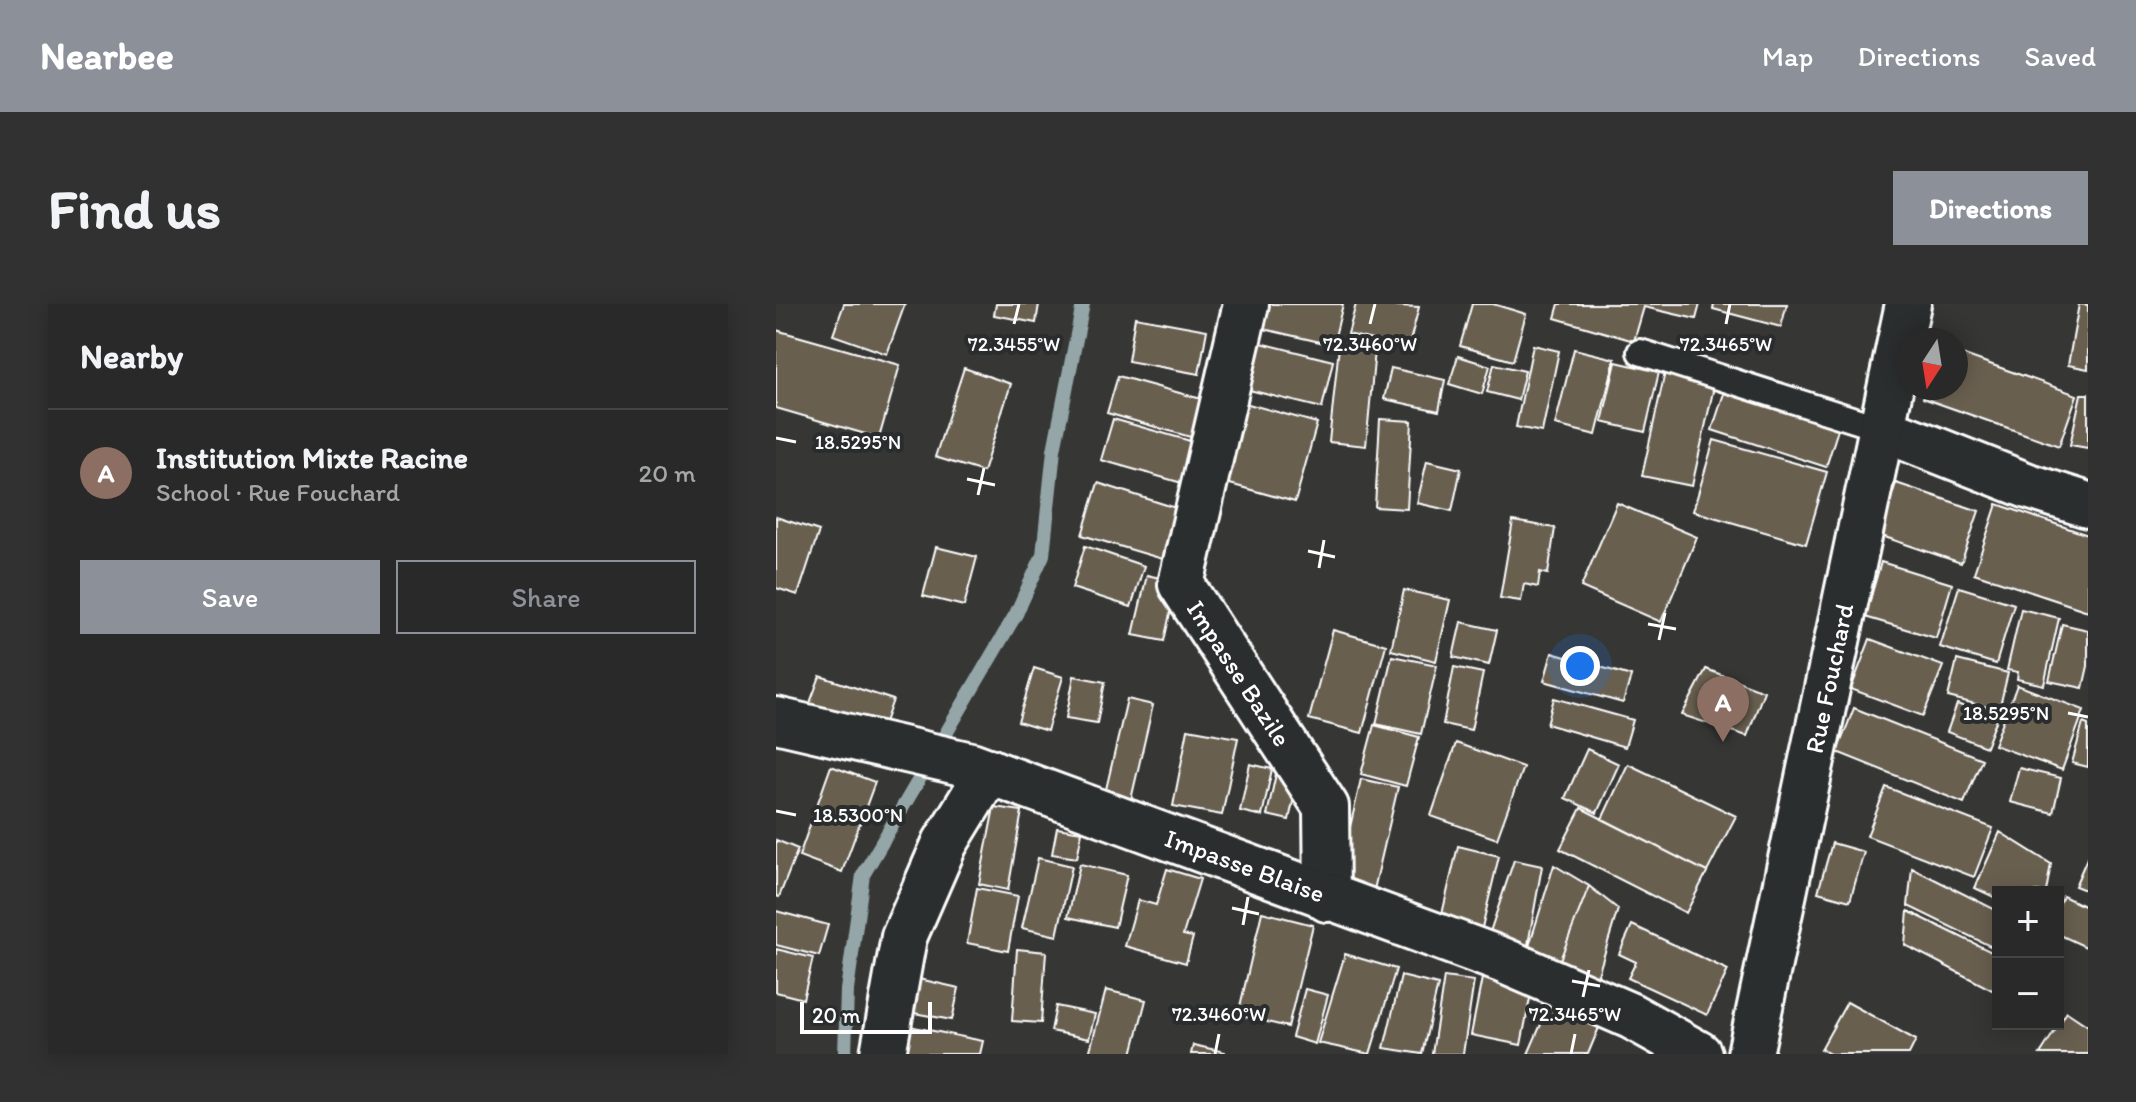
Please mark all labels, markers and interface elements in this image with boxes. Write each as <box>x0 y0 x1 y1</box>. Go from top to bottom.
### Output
text: Nearbee <box>40 33 174 79</box>
text: Map <box>1762 39 1813 73</box>
text: Directions <box>1857 39 1981 73</box>
text: Saved <box>2025 39 2096 73</box>
button: Directions <box>1893 171 2088 245</box>
text: Find us <box>48 175 221 242</box>
north arrow <box>1896 328 1968 400</box>
text: 72.3455°W <box>968 332 1060 356</box>
text: 72.3460°W <box>1323 332 1417 356</box>
text: 72.3465°W <box>1680 332 1772 356</box>
text: Nearby <box>80 336 183 377</box>
text: 18.5295°N <box>815 430 901 454</box>
text: Institution Mixte Racine <box>156 439 468 476</box>
text: A <box>98 457 114 489</box>
text: 20 m <box>639 457 696 489</box>
text: School · Rue Fouchard <box>156 476 400 508</box>
button: Save <box>80 560 380 634</box>
button: Share <box>396 560 696 634</box>
street label: Impasse Bazile <box>1180 594 1298 752</box>
street label: Rue Fouchard <box>1798 600 1861 756</box>
your location <box>1560 646 1600 686</box>
pin: A <box>1697 676 1749 742</box>
text: 18.5295°N <box>1963 701 2049 725</box>
text: 18.5300°N <box>813 803 903 827</box>
street label: Impasse Blaise <box>1161 822 1329 910</box>
map controls <box>1992 886 2064 1030</box>
button: + <box>1992 886 2064 958</box>
button: − <box>1992 958 2064 1030</box>
scale bar <box>800 998 932 1034</box>
text: 20 m <box>812 1002 861 1029</box>
text: 72.3460°W <box>1172 1002 1266 1026</box>
text: 72.3465°W <box>1529 1002 1621 1026</box>

